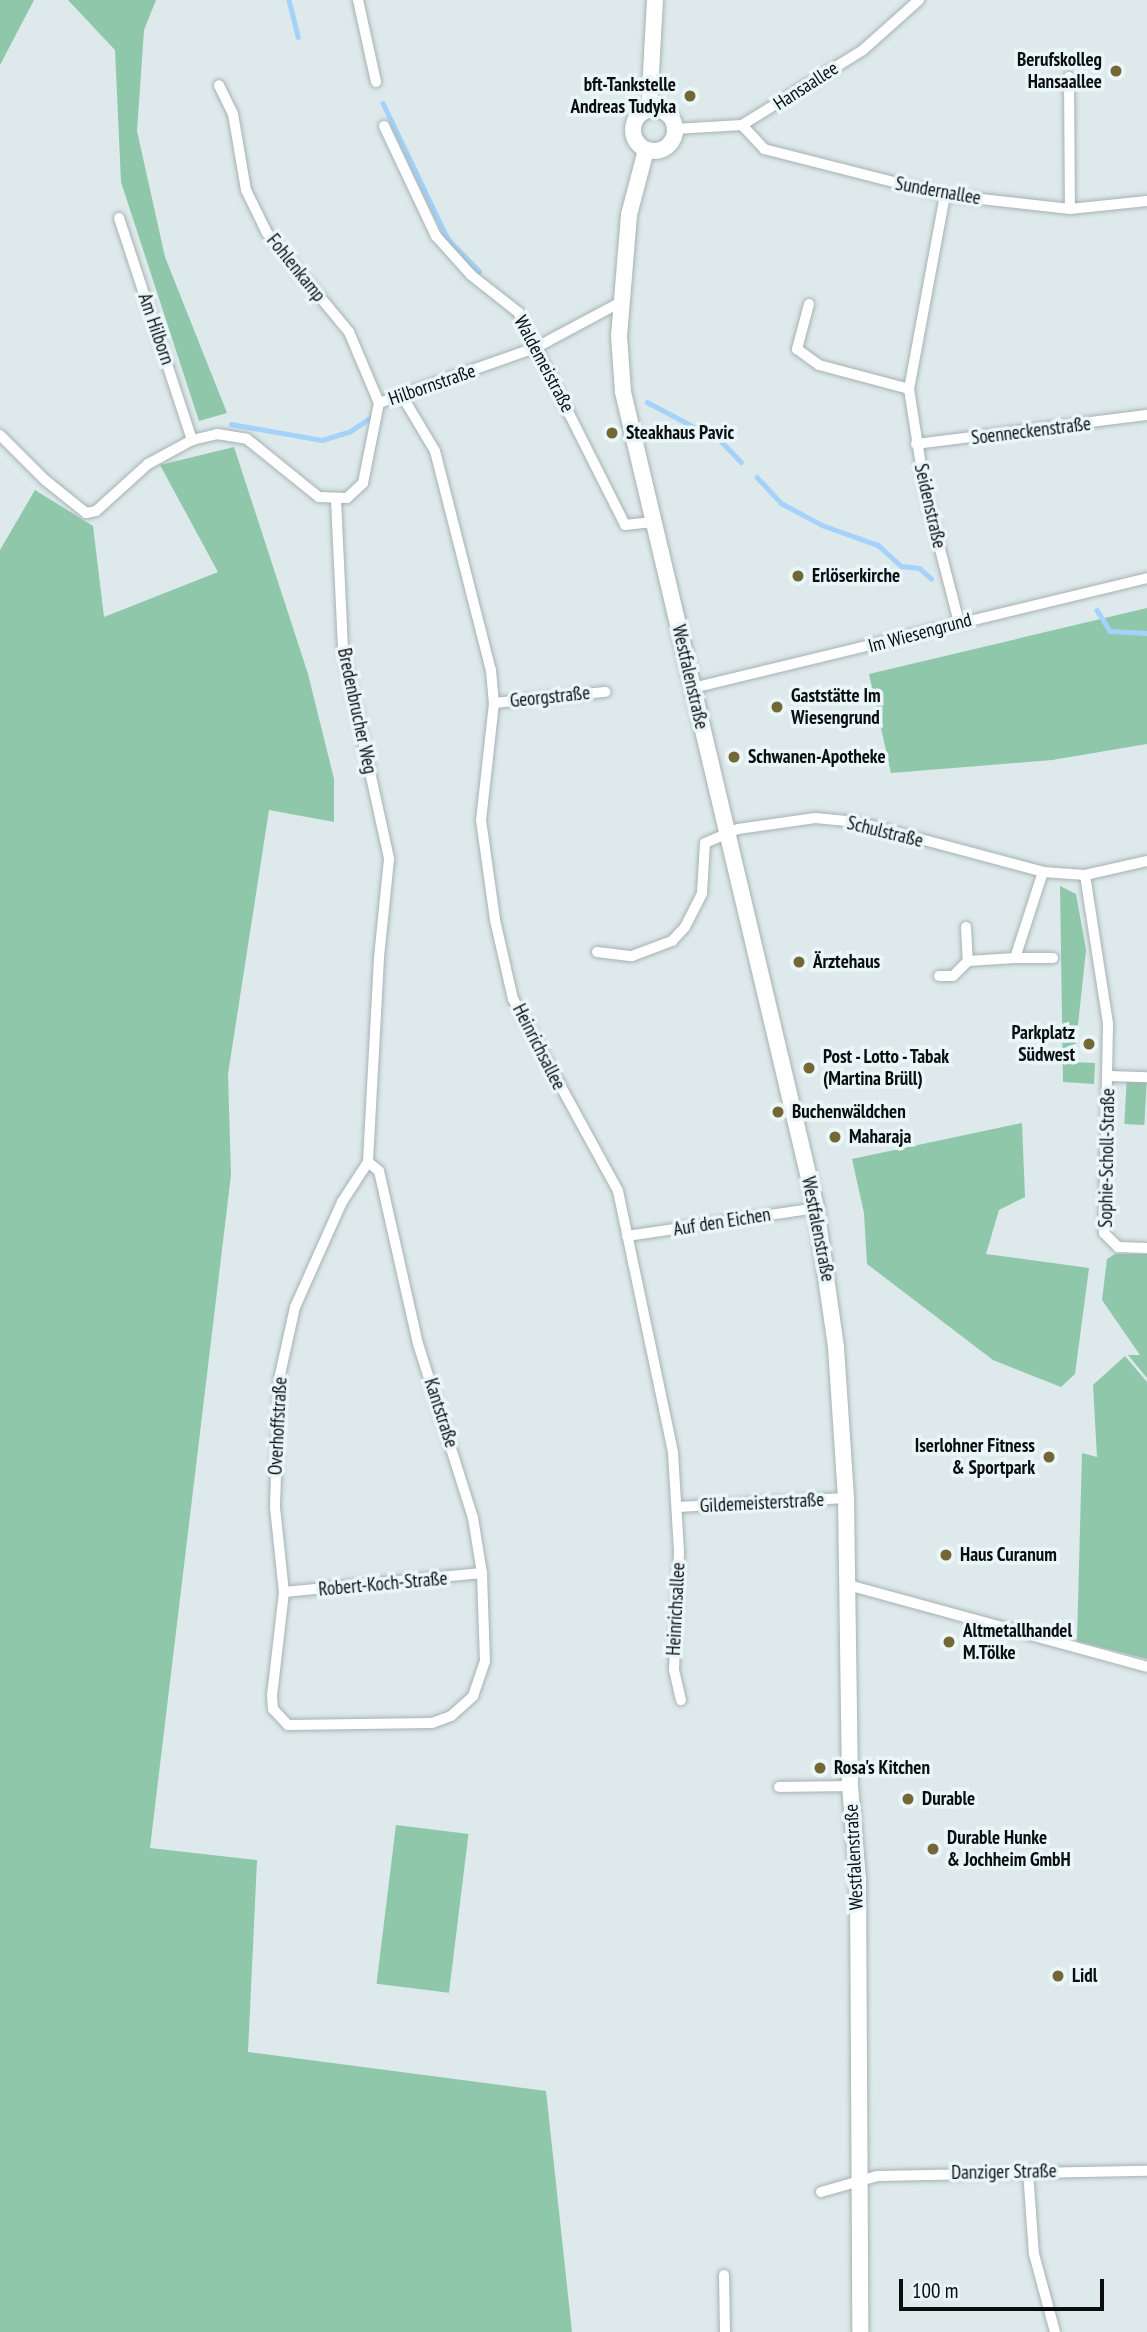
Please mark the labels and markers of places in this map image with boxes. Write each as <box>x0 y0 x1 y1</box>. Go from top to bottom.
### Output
place label: Berufskolleg Hansaallee <box>1017 49 1102 93</box>
marker: Berufskolleg Hansaallee <box>1108 63 1124 79</box>
place label: bft-Tankstelle Andreas Tudyka <box>570 74 676 118</box>
marker: bft-Tankstelle Andreas Tudyka <box>682 88 698 104</box>
place label: Steakhaus Pavic <box>626 422 734 444</box>
marker: Steakhaus Pavic <box>604 425 620 441</box>
place label: Erlöserkirche <box>812 565 900 587</box>
marker: Erlöserkirche <box>790 568 806 584</box>
place label: Gaststätte Im Wiesengrund <box>791 685 881 729</box>
marker: Gaststätte Im Wiesengrund <box>769 699 785 715</box>
place label: Schwanen-Apotheke <box>748 746 886 768</box>
marker: Schwanen-Apotheke <box>726 749 742 765</box>
place label: Ärztehaus <box>813 951 880 973</box>
marker: Ärztehaus <box>791 954 807 970</box>
place label: Parkplatz Südwest <box>1011 1022 1075 1066</box>
marker: Parkplatz Südwest <box>1081 1036 1097 1052</box>
place label: Post - Lotto - Tabak (Martina Brüll) <box>823 1046 954 1090</box>
marker: Post - Lotto - Tabak (Martina Brüll) <box>801 1060 817 1076</box>
place label: Buchenwäldchen <box>792 1101 906 1123</box>
marker: Buchenwäldchen <box>770 1104 786 1120</box>
place label: Maharaja <box>849 1126 911 1148</box>
marker: Maharaja <box>827 1129 843 1145</box>
place label: Iserlohner Fitness & Sportpark <box>915 1435 1035 1479</box>
marker: Iserlohner Fitness & Sportpark <box>1041 1449 1057 1465</box>
place label: Haus Curanum <box>960 1544 1057 1566</box>
marker: Haus Curanum <box>938 1547 954 1563</box>
place label: Altmetallhandel M.Tölke <box>963 1620 1072 1664</box>
marker: Altmetallhandel M.Tölke <box>941 1634 957 1650</box>
place label: Rosa's Kitchen <box>834 1757 930 1779</box>
marker: Rosa's Kitchen <box>812 1760 828 1776</box>
place label: Durable <box>922 1788 975 1810</box>
marker: Durable <box>900 1791 916 1807</box>
place label: Durable Hunke & Jochheim GmbH <box>947 1827 1071 1871</box>
marker: Durable Hunke & Jochheim GmbH <box>925 1841 941 1857</box>
place label: Lidl <box>1072 1965 1097 1987</box>
marker: Lidl <box>1050 1968 1066 1984</box>

